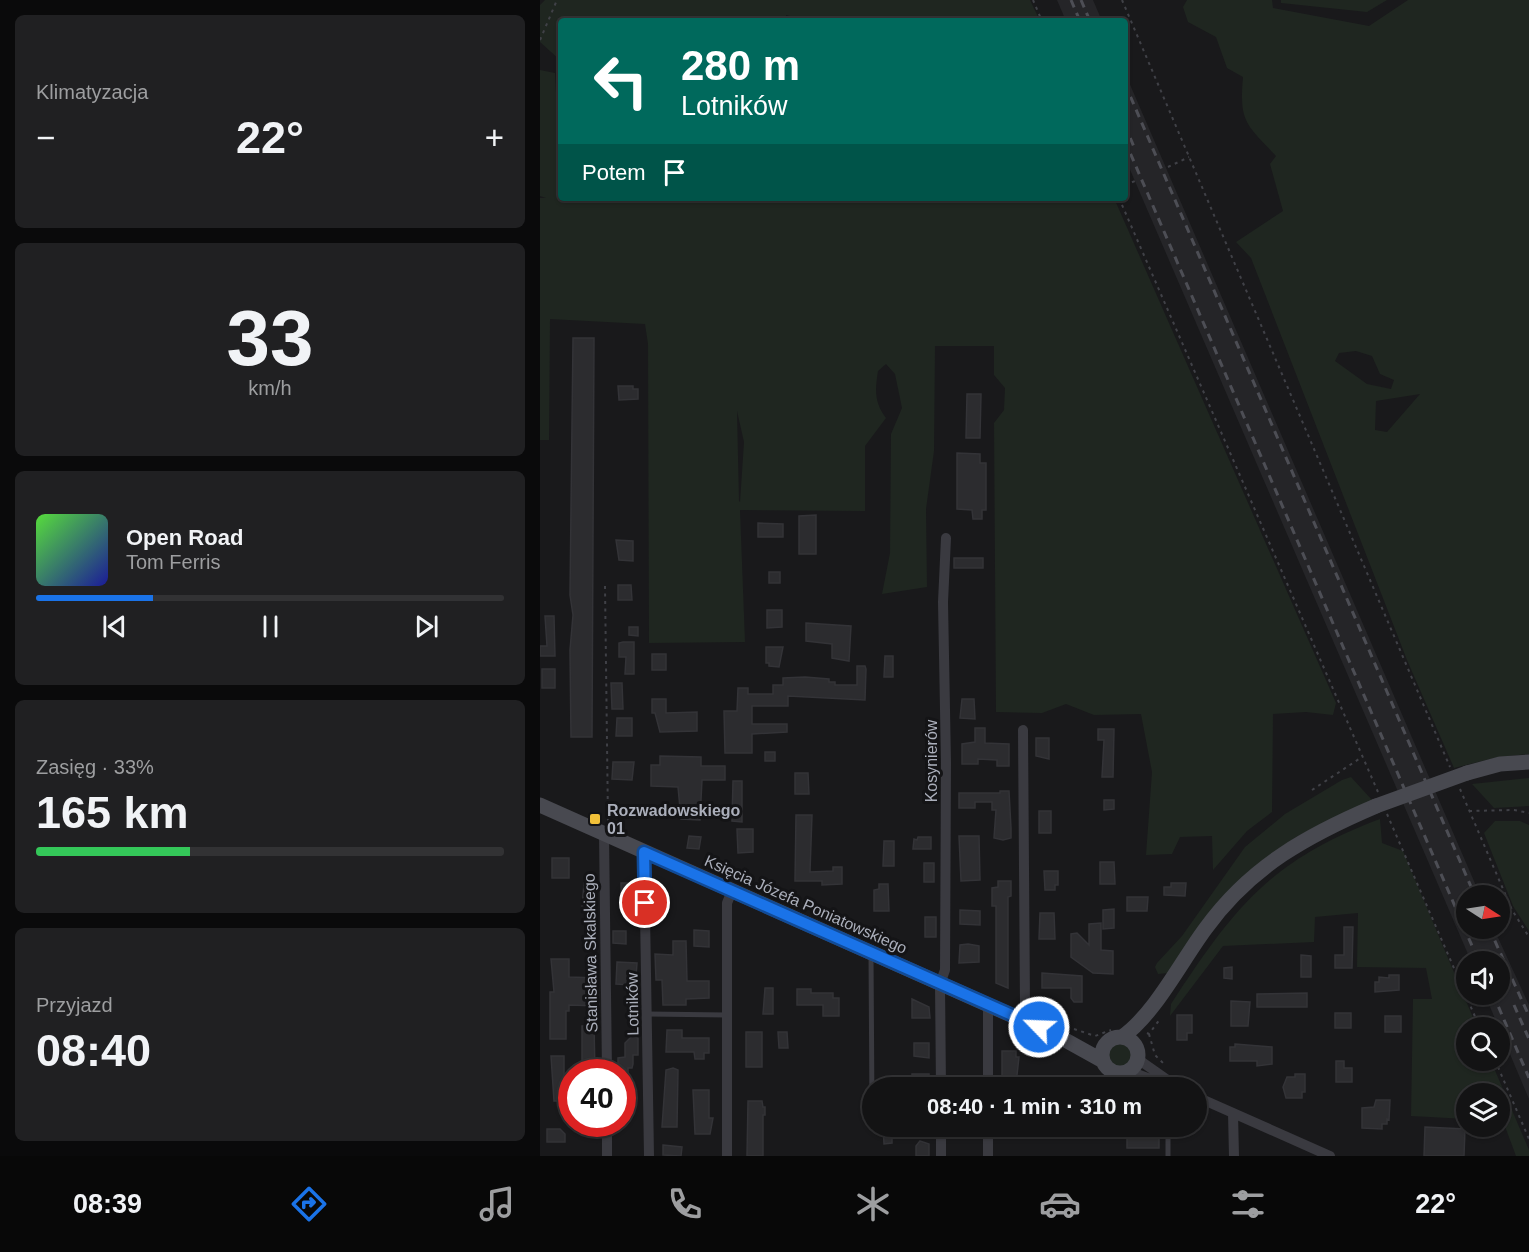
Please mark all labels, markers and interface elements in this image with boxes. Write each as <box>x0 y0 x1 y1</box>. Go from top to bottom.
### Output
icon: left <box>582 42 660 120</box>
text: 280 m <box>681 42 800 89</box>
text: Klimatyzacja <box>36 81 148 103</box>
text: Lotników <box>681 91 788 121</box>
text: 22° <box>236 112 304 163</box>
text: − <box>36 119 55 156</box>
text: + <box>485 119 504 156</box>
icon: arrive <box>658 156 691 189</box>
text: Potem <box>582 160 646 185</box>
text: 33 <box>227 294 313 382</box>
text: km/h <box>248 377 292 399</box>
text: Open Road <box>126 525 243 550</box>
text: Tom Ferris <box>126 551 220 573</box>
icon: previous <box>98 610 131 643</box>
icon: pause <box>254 610 287 643</box>
icon: next <box>410 610 443 643</box>
street label: Kosynierów <box>923 719 940 802</box>
text: Zasięg · 33% <box>36 756 154 778</box>
text: 165 km <box>36 787 189 838</box>
place label: Rozwadowskiego 01 <box>607 802 741 837</box>
marker: Rozwadowskiego 01 <box>588 812 602 826</box>
street label: Księcia Józefa Poniatowskiego <box>702 852 910 957</box>
street label: Stanisława Skalskiego <box>581 873 600 1033</box>
pin <box>619 877 670 928</box>
north arrow <box>1456 885 1510 939</box>
map controls <box>1456 885 1510 1137</box>
icon: arrive <box>628 886 661 919</box>
button: sound <box>1456 951 1510 1005</box>
street label: Lotników <box>623 972 642 1036</box>
text: Przyjazd <box>36 994 113 1016</box>
position arrow <box>1007 995 1071 1059</box>
button: search <box>1456 1017 1510 1071</box>
text: 08:40 <box>36 1025 151 1076</box>
speed limit sign: 40 <box>558 1059 636 1137</box>
button: layers <box>1456 1083 1510 1137</box>
text: 08:40 · 1 min · 310 m <box>927 1094 1142 1119</box>
icon: directions <box>288 1183 330 1225</box>
icon: music <box>476 1183 518 1225</box>
icon: phone <box>664 1183 706 1225</box>
icon: climate <box>852 1183 894 1225</box>
icon: car <box>1039 1183 1081 1225</box>
icon: filters <box>1227 1183 1269 1225</box>
text: 08:39 <box>73 1189 142 1219</box>
text: 22° <box>1415 1189 1456 1219</box>

